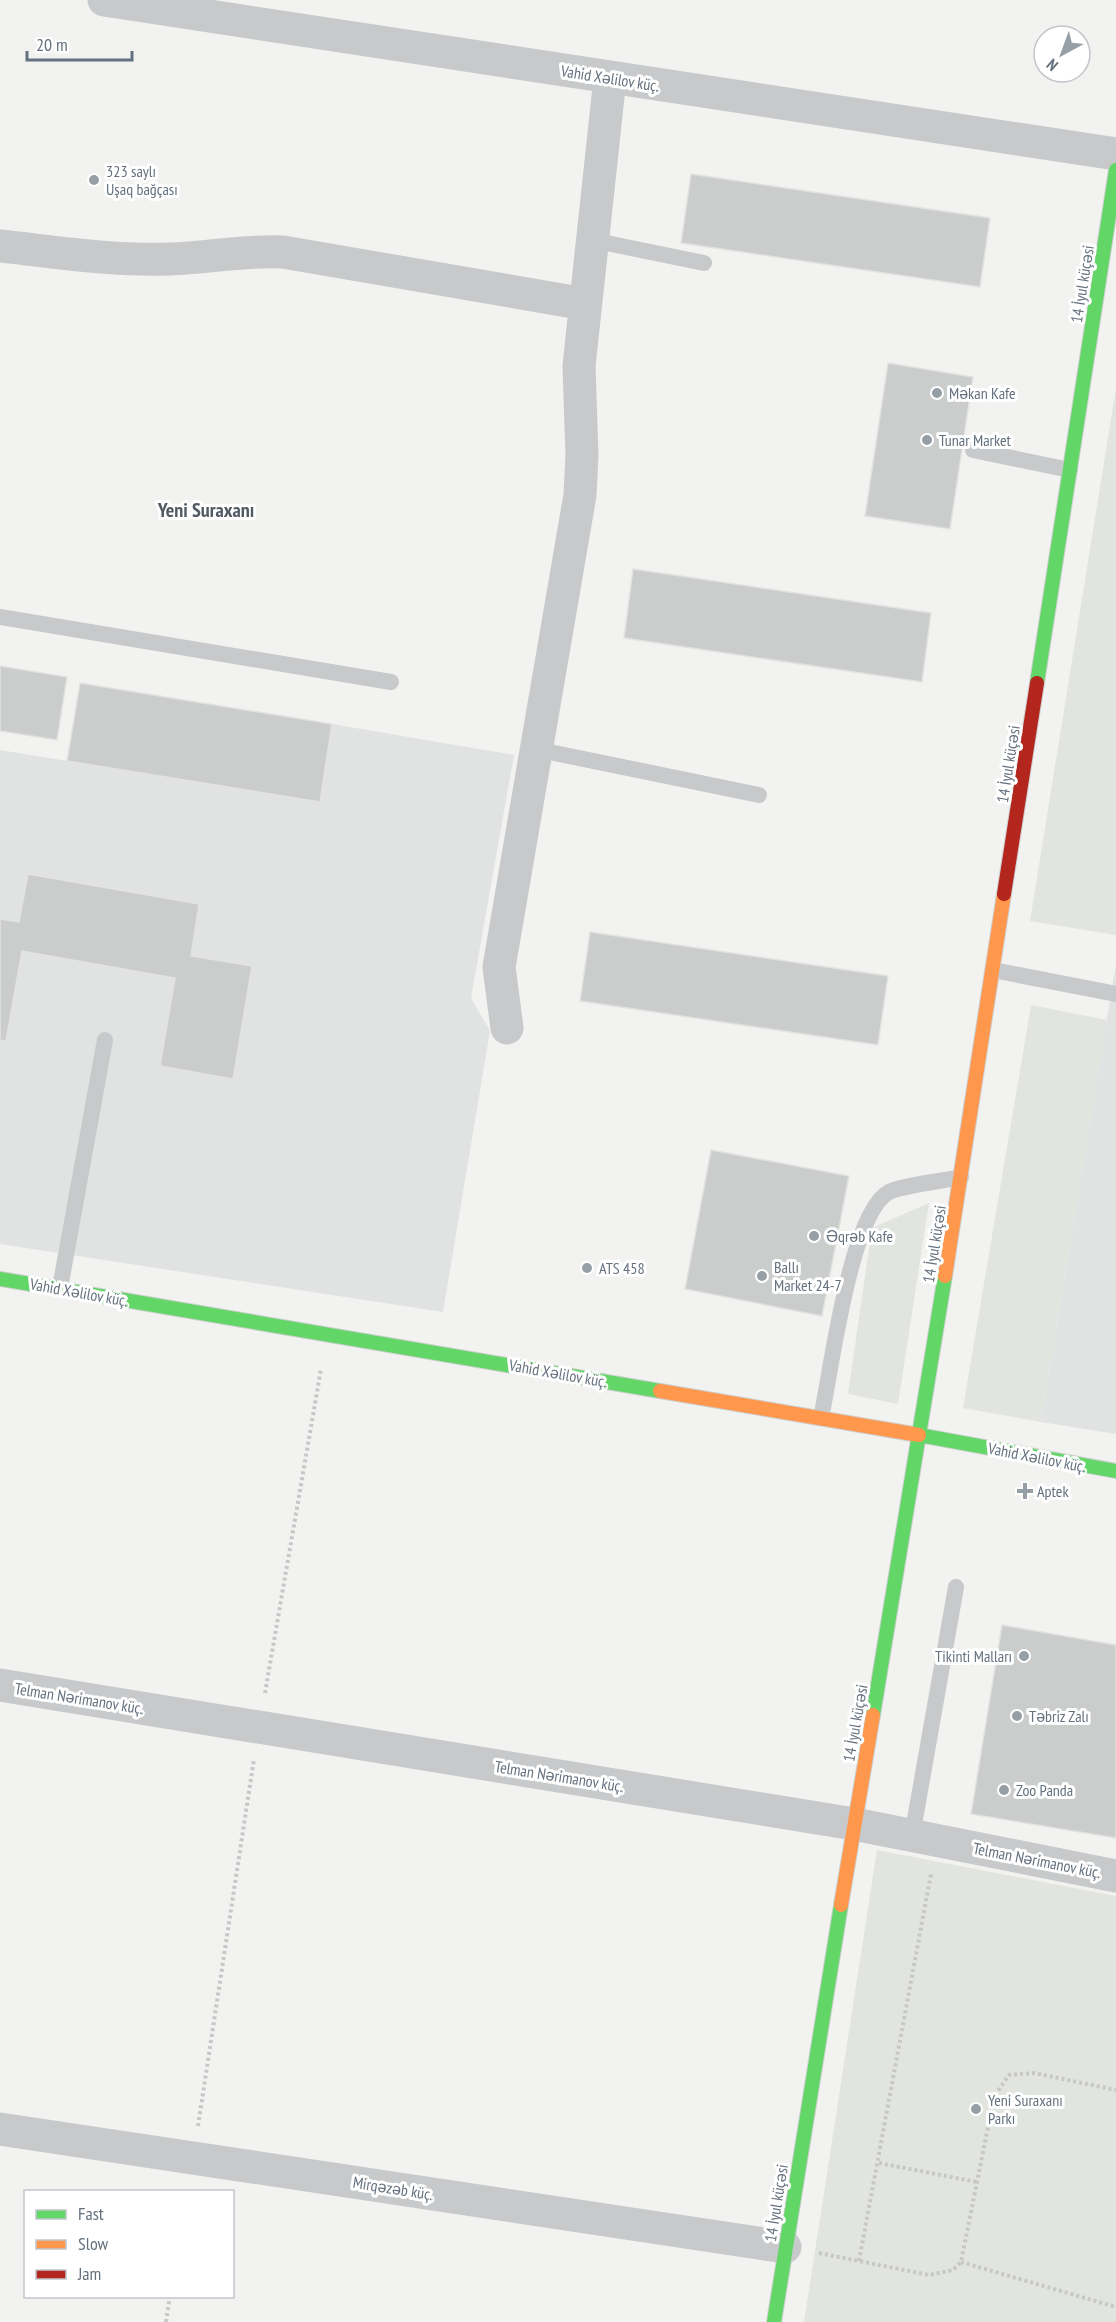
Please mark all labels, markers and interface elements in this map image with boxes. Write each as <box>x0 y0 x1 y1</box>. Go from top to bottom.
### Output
scale bar <box>27 24 132 62</box>
north arrow <box>1032 24 1092 84</box>
text: 20 m <box>36 33 68 56</box>
text: N <box>1042 55 1062 76</box>
street label: Vahid Xəlilov küç. <box>559 60 661 96</box>
place label: 323 saylı Uşaq bağçası <box>106 161 178 199</box>
marker: 323 saylı Uşaq bağçası <box>87 173 101 187</box>
street label: 14 İyul küçəsi <box>1066 244 1098 324</box>
place label: Məkan Kafe <box>949 383 1016 403</box>
marker: Məkan Kafe <box>930 386 944 400</box>
place label: Tunar Market <box>939 430 1012 450</box>
marker: Tunar Market <box>920 433 934 447</box>
district label: Yeni Suraxanı <box>157 497 254 523</box>
street label: 14 İyul küçəsi <box>992 724 1024 804</box>
street label: 14 İyul küçəsi <box>918 1204 950 1284</box>
place label: Əqrəb Kafe <box>826 1226 893 1246</box>
marker: Əqrəb Kafe <box>807 1229 821 1243</box>
place label: Ballı Market 24-7 <box>774 1257 842 1295</box>
place label: ATS 458 <box>599 1258 645 1278</box>
marker: ATS 458 <box>580 1261 594 1275</box>
marker: Ballı Market 24-7 <box>755 1269 769 1283</box>
street label: Vahid Xəlilov küç. <box>28 1273 130 1310</box>
street label: Vahid Xəlilov küç. <box>507 1354 609 1391</box>
street label: Vahid Xəlilov küç. <box>986 1438 1088 1476</box>
place label: Aptek <box>1037 1481 1069 1501</box>
marker: Aptek <box>1018 1484 1032 1498</box>
place label: Tikinti Malları <box>935 1646 1012 1666</box>
marker: Tikinti Malları <box>1017 1649 1031 1663</box>
street label: Telman Nərimanov küç. <box>13 1678 145 1718</box>
street label: 14 İyul küçəsi <box>838 1683 872 1763</box>
place label: Təbriz Zalı <box>1029 1706 1089 1726</box>
marker: Təbriz Zalı <box>1010 1709 1024 1723</box>
street label: Telman Nərimanov küç. <box>493 1756 625 1796</box>
place label: Zoo Panda <box>1016 1780 1073 1800</box>
marker: Zoo Panda <box>997 1783 1011 1797</box>
street label: Telman Nərimanov küç. <box>971 1838 1103 1882</box>
place label: Yeni Suraxanı Parkı <box>988 2090 1063 2128</box>
marker: Yeni Suraxanı Parkı <box>969 2102 983 2116</box>
street label: 14 İyul küçəsi <box>760 2163 792 2243</box>
street label: Mirqəzəb küç. <box>352 2172 434 2204</box>
legend <box>24 2190 234 2298</box>
text: Fast <box>78 2202 104 2225</box>
text: Slow <box>78 2232 109 2255</box>
text: Jam <box>77 2262 101 2285</box>

